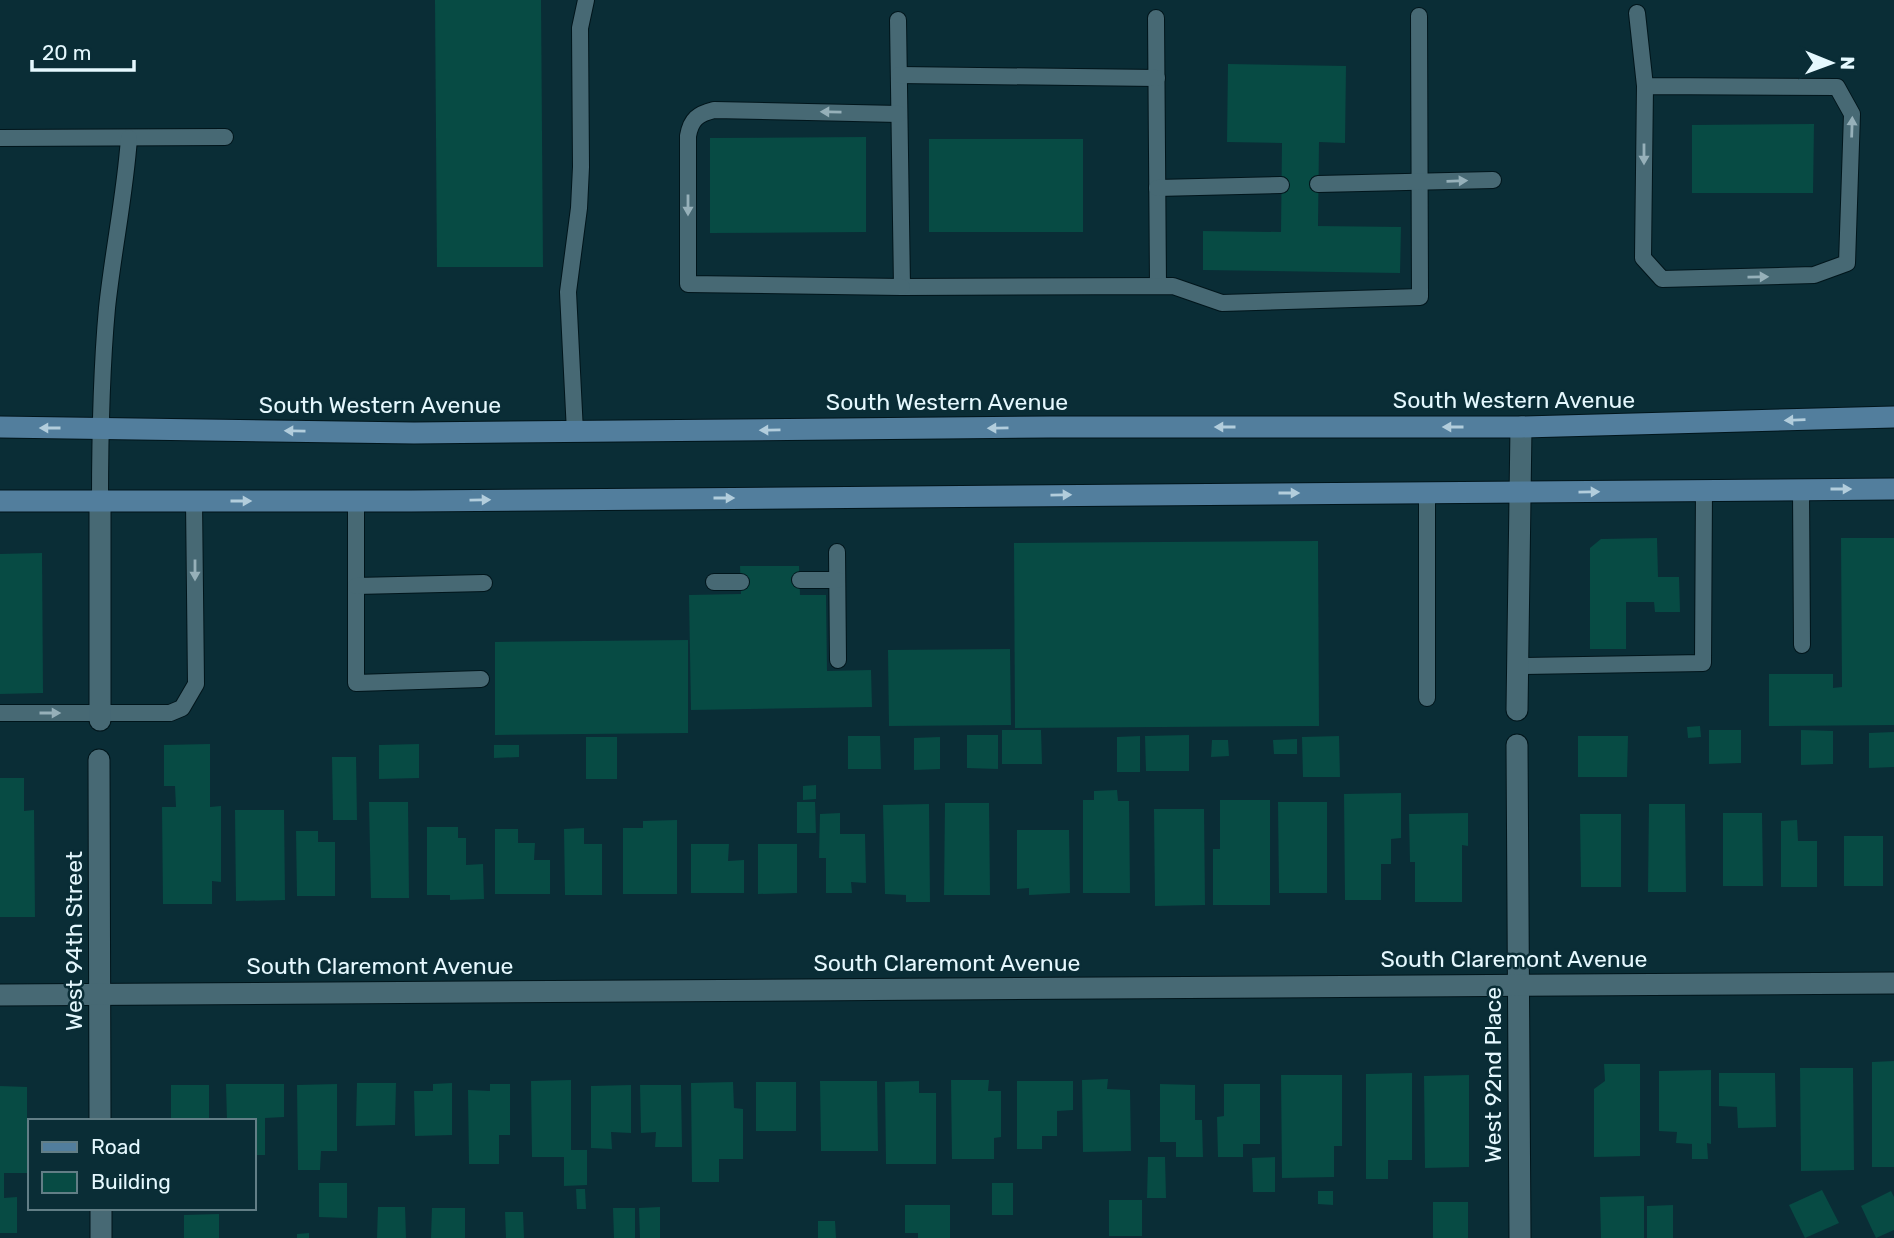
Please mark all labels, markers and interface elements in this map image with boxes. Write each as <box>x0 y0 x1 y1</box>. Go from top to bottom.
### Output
scale bar <box>32 28 133 72</box>
north arrow <box>1796 28 1866 98</box>
text: 20 m <box>42 40 91 65</box>
text: N <box>1836 56 1859 70</box>
one-way arrow <box>820 107 842 118</box>
one-way arrow <box>1846 115 1857 137</box>
one-way arrow <box>1638 144 1650 166</box>
one-way arrow <box>1446 175 1468 186</box>
one-way arrow <box>682 194 694 216</box>
one-way arrow <box>1747 271 1769 282</box>
street label: South Western Avenue <box>1393 386 1635 414</box>
street label: South Western Avenue <box>826 388 1068 416</box>
street label: South Western Avenue <box>259 391 501 419</box>
one-way arrow <box>1783 415 1805 426</box>
one-way arrow <box>1214 421 1236 433</box>
one-way arrow <box>1441 421 1463 433</box>
one-way arrow <box>39 422 61 434</box>
one-way arrow <box>986 422 1008 434</box>
one-way arrow <box>759 424 781 436</box>
one-way arrow <box>283 425 305 437</box>
one-way arrow <box>1830 483 1852 495</box>
one-way arrow <box>1578 486 1600 498</box>
one-way arrow <box>1278 487 1300 499</box>
one-way arrow <box>1051 489 1073 501</box>
one-way arrow <box>713 492 735 504</box>
one-way arrow <box>469 494 491 506</box>
one-way arrow <box>231 495 253 507</box>
one-way arrow <box>189 559 201 581</box>
one-way arrow <box>39 707 61 719</box>
street label: West 94th Street <box>60 851 88 1031</box>
street label: South Claremont Avenue <box>1381 945 1647 973</box>
street label: South Claremont Avenue <box>814 949 1080 977</box>
street label: South Claremont Avenue <box>247 952 513 980</box>
street label: West 92nd Place <box>1479 987 1507 1163</box>
legend <box>28 1119 256 1210</box>
text: Road <box>91 1134 141 1159</box>
text: Building <box>91 1169 171 1194</box>

